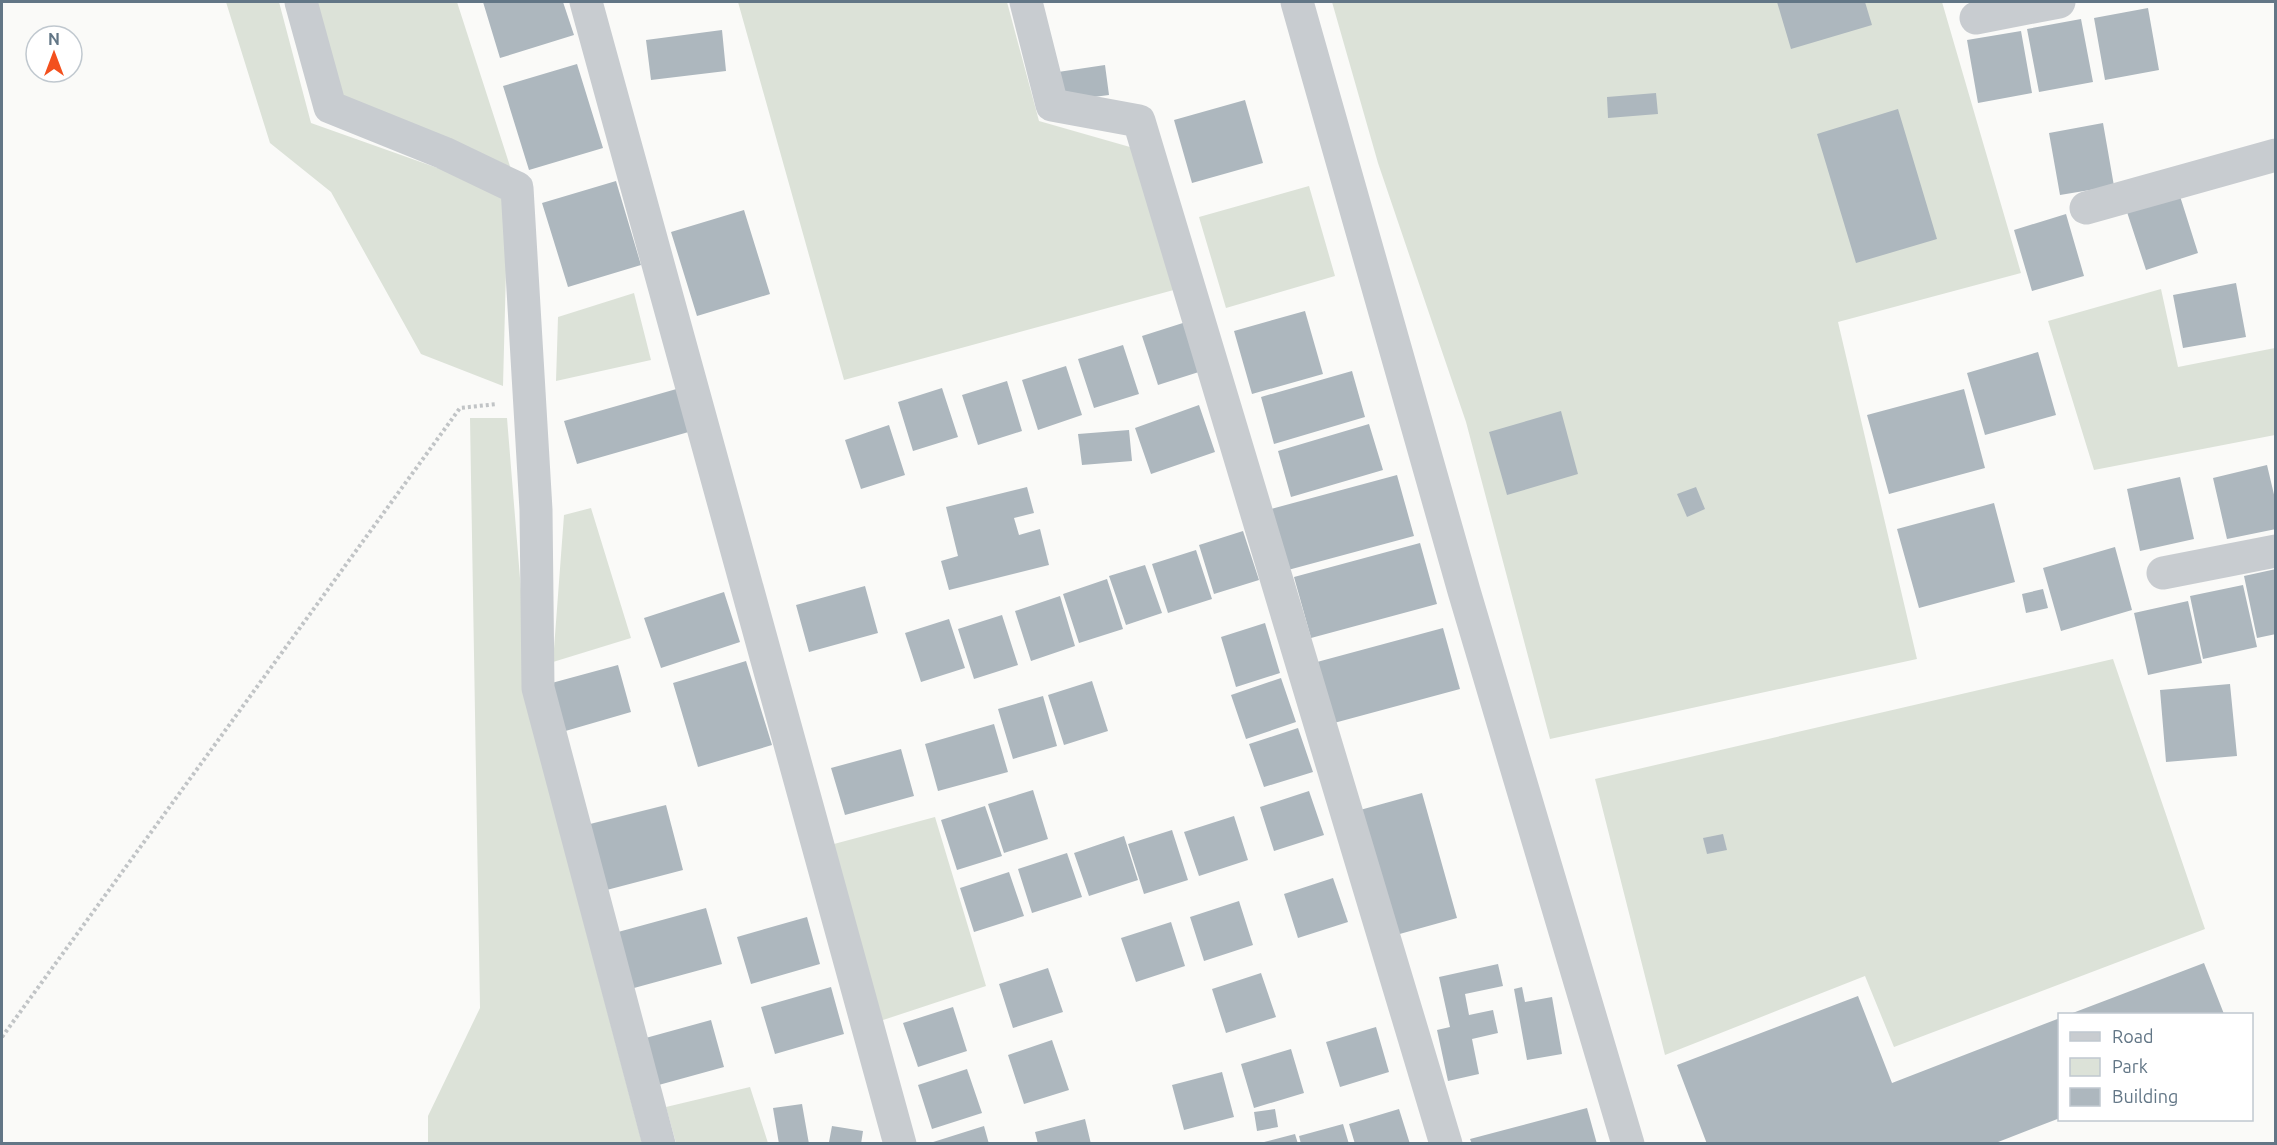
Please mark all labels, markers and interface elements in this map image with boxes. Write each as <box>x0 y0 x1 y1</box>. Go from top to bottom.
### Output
north arrow <box>24 24 84 84</box>
text: N <box>48 30 60 48</box>
legend <box>2058 1013 2253 1121</box>
text: Road <box>2112 1026 2154 1046</box>
text: Park <box>2112 1056 2148 1076</box>
text: Building <box>2112 1086 2178 1106</box>

